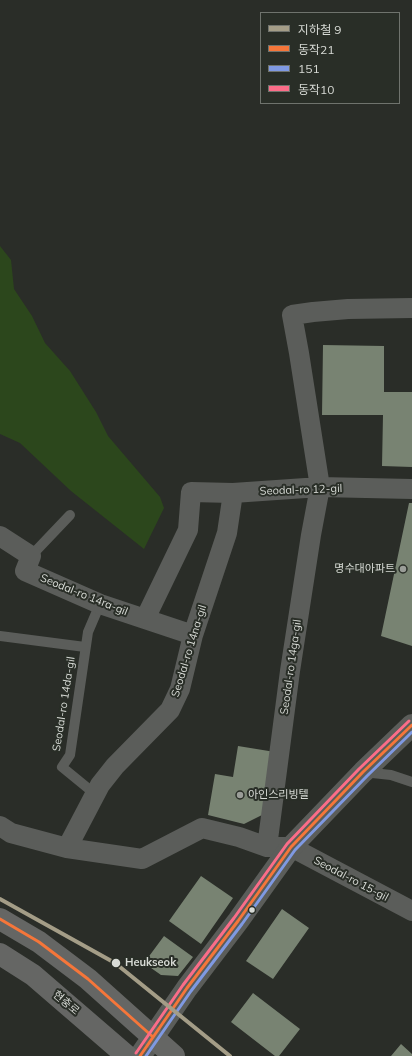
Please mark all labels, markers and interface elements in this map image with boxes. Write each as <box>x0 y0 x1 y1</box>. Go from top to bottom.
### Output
legend <box>260 12 400 104</box>
text: 지하철 9 <box>298 22 341 37</box>
text: 동작21 <box>298 42 334 57</box>
text: 151 <box>298 61 320 76</box>
text: 동작10 <box>298 82 334 97</box>
street label: Seodal-ro 12-gil <box>259 482 343 498</box>
place label: 명수대아파트 <box>334 562 395 576</box>
marker: 명수대아파트 <box>398 564 408 574</box>
street label: Seodal-ro 14ra-gil <box>38 571 130 619</box>
street label: Seodal-ro 14na-gil <box>169 603 209 699</box>
street label: Seodal-ro 14ga-gil <box>278 619 304 715</box>
street label: Seodal-ro 14da-gil <box>50 656 78 752</box>
place label: 아인스리빙텔 <box>248 788 309 802</box>
marker: 아인스리빙텔 <box>235 790 245 800</box>
street label: Seodal-ro 15-gil <box>311 854 391 904</box>
unlabelled marker <box>247 905 257 915</box>
place label: Heukseok <box>125 956 176 970</box>
marker: Heukseok <box>110 957 122 969</box>
street label: 현충로 <box>50 988 82 1018</box>

